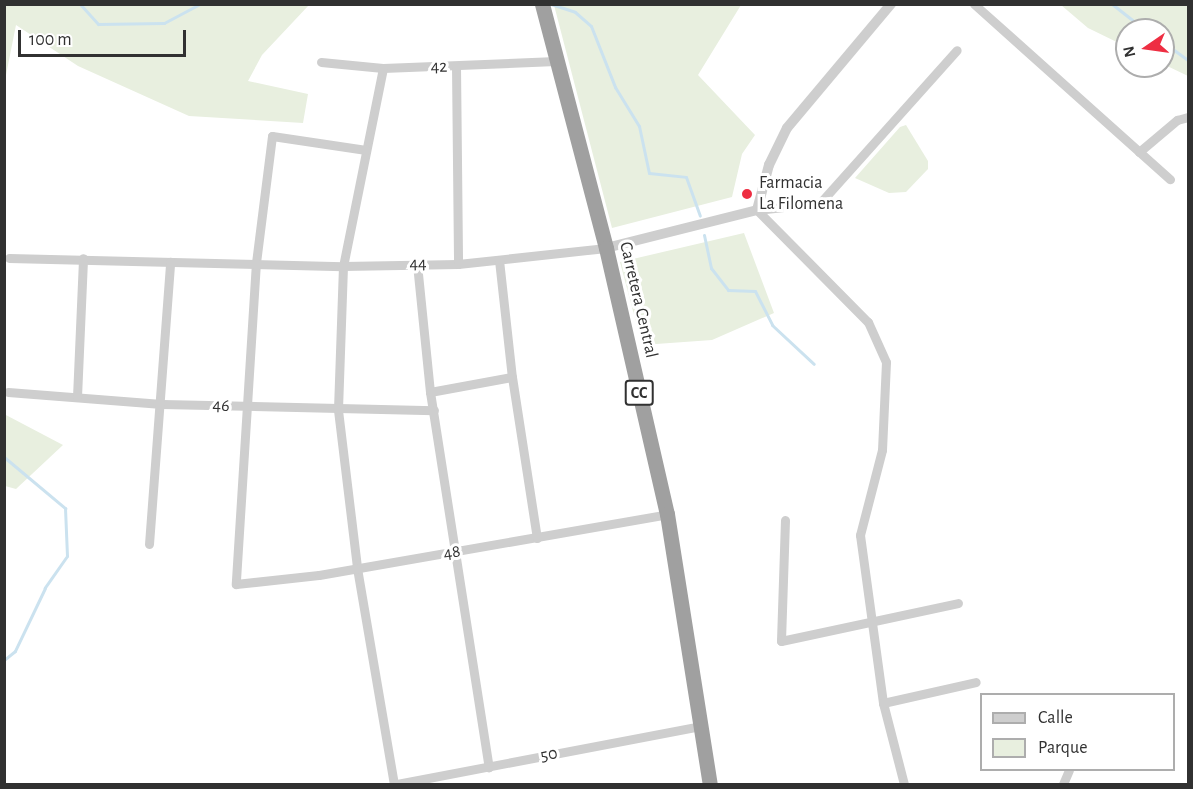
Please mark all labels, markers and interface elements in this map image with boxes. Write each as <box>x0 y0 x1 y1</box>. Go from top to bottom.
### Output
scale bar <box>21 18 189 56</box>
north arrow <box>1115 18 1175 78</box>
text: 100 m <box>29 31 72 49</box>
text: N <box>1120 44 1138 59</box>
street label: 42 <box>430 56 448 78</box>
place label: Farmacia La Filomena <box>759 173 843 216</box>
marker: Farmacia La Filomena <box>740 187 754 201</box>
street label: Carretera Central <box>614 240 662 360</box>
street label: 44 <box>409 253 427 275</box>
road number: CC <box>624 380 654 406</box>
street label: 46 <box>212 395 230 417</box>
street label: 48 <box>442 541 462 565</box>
legend <box>980 693 1175 771</box>
text: Calle <box>1038 709 1073 727</box>
text: Parque <box>1038 739 1087 757</box>
street label: 50 <box>539 743 559 767</box>

